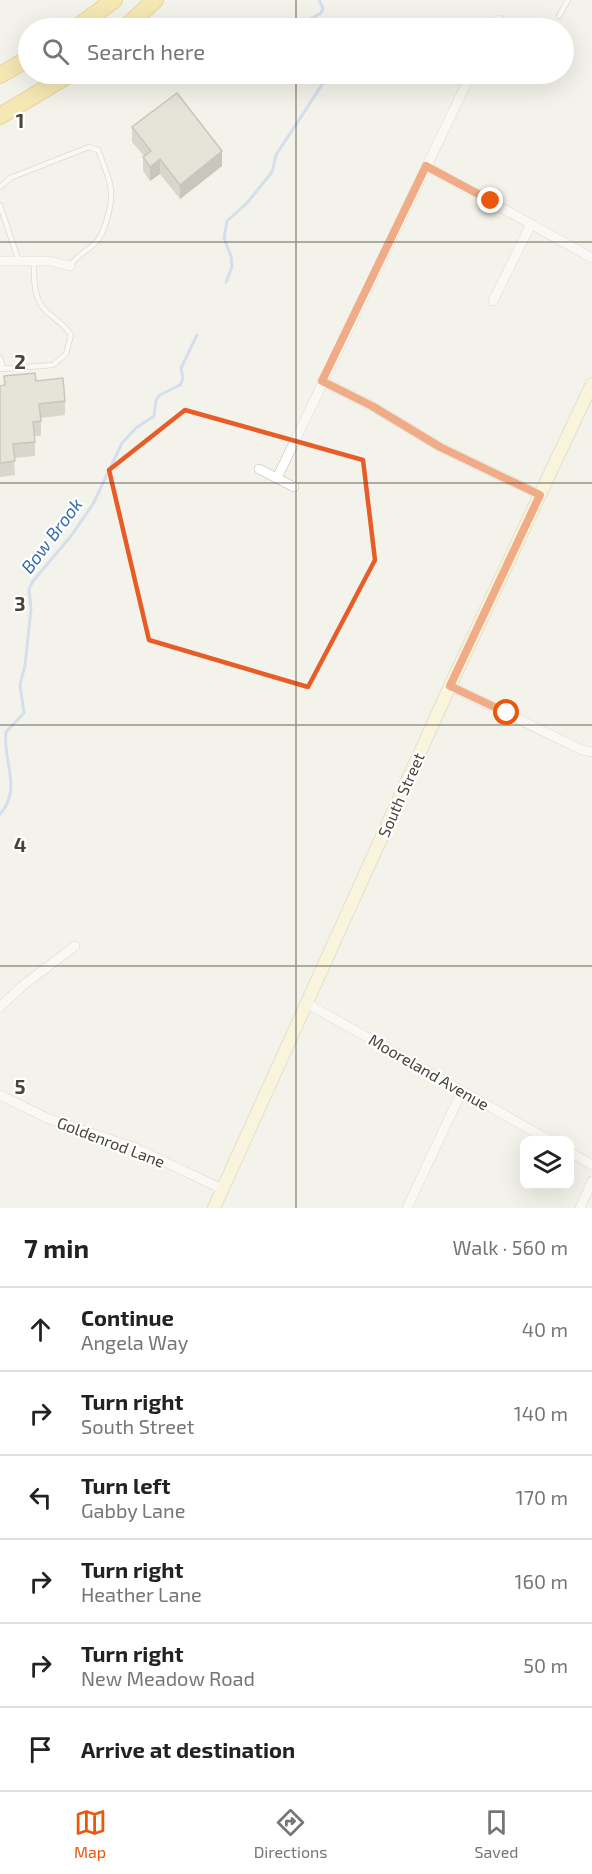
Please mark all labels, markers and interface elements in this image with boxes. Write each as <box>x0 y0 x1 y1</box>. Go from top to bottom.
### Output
search box <box>18 18 574 84</box>
icon: search <box>39 35 72 68</box>
text: Search here <box>87 38 205 64</box>
text: 1 <box>16 108 24 132</box>
route end <box>477 187 503 213</box>
text: 2 <box>14 349 26 373</box>
water label: Bow Brook <box>16 494 87 577</box>
text: 3 <box>14 591 26 615</box>
route start <box>493 699 519 725</box>
street label: South Street <box>373 750 428 840</box>
text: 4 <box>14 832 27 856</box>
street label: Mooreland Avenue <box>366 1029 493 1114</box>
text: 5 <box>14 1074 26 1098</box>
street label: Goldenrod Lane <box>55 1112 168 1171</box>
map controls <box>520 1136 574 1190</box>
button: layers <box>520 1136 574 1190</box>
text: 7 min <box>24 1232 89 1263</box>
text: Walk · 560 m <box>453 1235 568 1259</box>
text: Continue <box>81 1304 174 1330</box>
icon: ahead <box>24 1313 57 1346</box>
text: 40 m <box>522 1317 568 1341</box>
text: Angela Way <box>81 1330 188 1354</box>
text: Turn right <box>81 1388 183 1414</box>
icon: right <box>24 1397 57 1430</box>
text: 140 m <box>514 1401 568 1425</box>
text: South Street <box>81 1414 194 1438</box>
text: Turn left <box>81 1472 170 1498</box>
icon: left <box>24 1481 57 1514</box>
text: 170 m <box>516 1485 568 1509</box>
text: Gabby Lane <box>81 1498 185 1522</box>
text: Turn right <box>81 1556 183 1582</box>
icon: right <box>24 1565 57 1598</box>
text: 160 m <box>515 1569 568 1593</box>
text: Heather Lane <box>81 1582 202 1606</box>
text: Turn right <box>81 1640 183 1666</box>
icon: right <box>24 1649 57 1682</box>
text: 50 m <box>523 1653 568 1677</box>
text: New Meadow Road <box>81 1666 255 1690</box>
icon: arrive <box>24 1733 57 1766</box>
text: Arrive at destination <box>81 1736 295 1762</box>
tab: Map <box>74 1806 107 1861</box>
tab: Directions <box>254 1806 327 1861</box>
tab: Saved <box>475 1806 518 1861</box>

